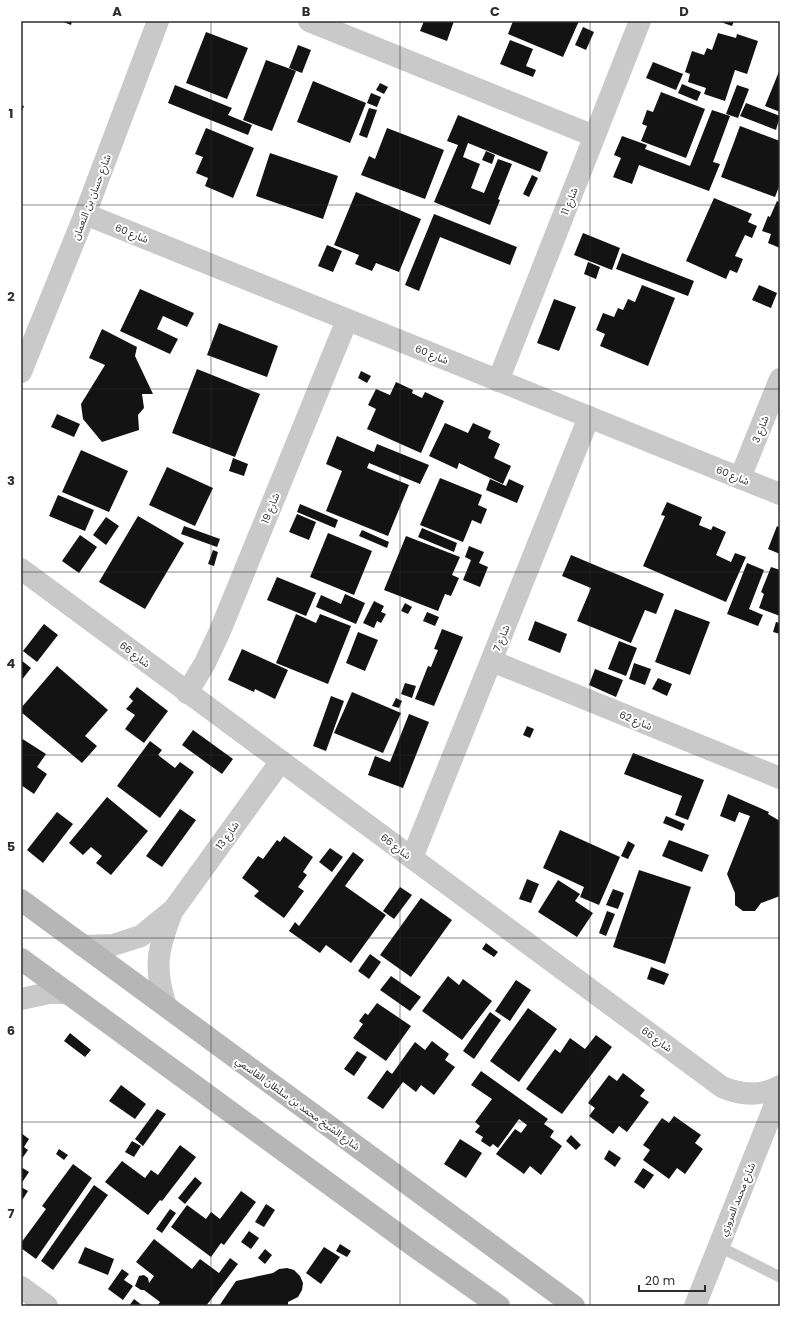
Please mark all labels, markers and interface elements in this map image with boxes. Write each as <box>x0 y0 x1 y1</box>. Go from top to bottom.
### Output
text: A <box>112 2 122 21</box>
text: B <box>302 2 311 21</box>
text: C <box>490 2 500 21</box>
text: D <box>679 2 689 21</box>
text: 1 <box>9 104 13 123</box>
street label: شارع حسان بن النعمان <box>68 152 115 242</box>
street label: شارع 11 <box>557 185 582 217</box>
street label: شارع 60 <box>113 220 151 247</box>
text: 2 <box>7 287 15 306</box>
street label: شارع 60 <box>413 341 451 368</box>
street label: شارع 3 <box>748 413 773 445</box>
street label: شارع 60 <box>714 462 752 489</box>
text: 3 <box>7 471 15 490</box>
street label: شارع 19 <box>258 491 283 526</box>
street label: شارع 7 <box>489 622 514 654</box>
street label: شارع 66 <box>116 638 153 671</box>
text: 4 <box>7 654 16 673</box>
street label: شارع 62 <box>617 707 655 734</box>
street label: شارع 13 <box>212 818 243 852</box>
street label: شارع 66 <box>377 830 414 863</box>
text: 5 <box>7 837 15 856</box>
text: 6 <box>7 1021 15 1040</box>
street label: شارع 66 <box>638 1023 675 1056</box>
street label: شارع الشيخ محمد بن سلطان القاسمي <box>232 1053 363 1154</box>
street label: شارع محمد المروزي <box>716 1160 759 1238</box>
text: 7 <box>8 1204 15 1223</box>
scale bar <box>639 1267 705 1293</box>
text: 20 m <box>645 1272 675 1289</box>

